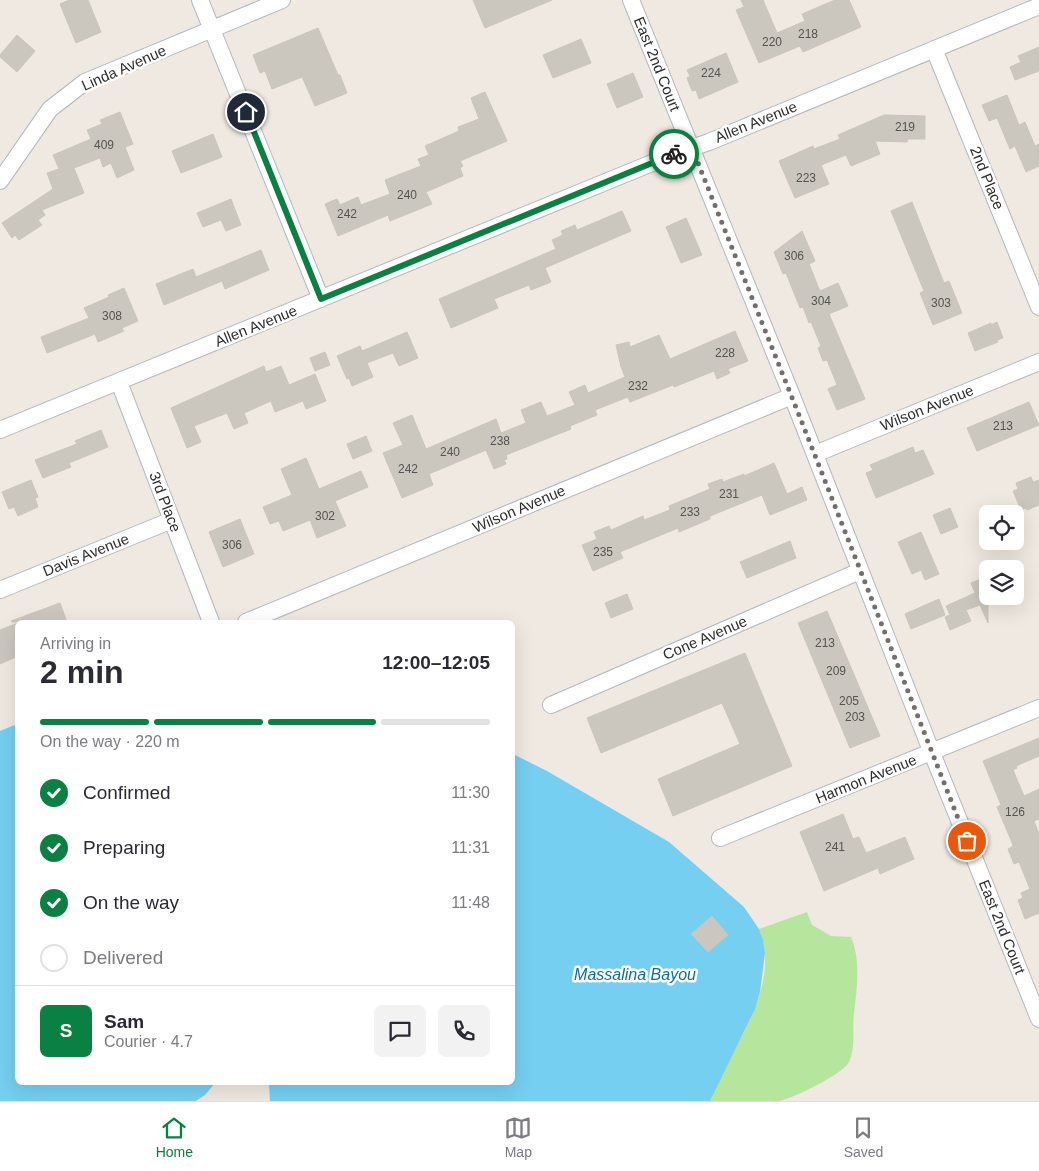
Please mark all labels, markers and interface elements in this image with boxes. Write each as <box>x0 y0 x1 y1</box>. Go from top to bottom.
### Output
street label: East 2nd Court <box>631 14 684 114</box>
house number: 218 <box>798 27 818 41</box>
house number: 220 <box>762 35 782 49</box>
street label: Linda Avenue <box>79 41 169 94</box>
house number: 224 <box>701 66 721 80</box>
pin <box>225 91 267 133</box>
street label: Allen Avenue <box>712 97 799 146</box>
icon: home <box>232 98 260 126</box>
house number: 219 <box>895 120 915 134</box>
courier <box>649 129 699 179</box>
house number: 409 <box>94 138 114 152</box>
icon: bike <box>660 140 688 168</box>
street label: 2nd Place <box>967 144 1008 212</box>
house number: 223 <box>796 171 816 185</box>
house number: 240 <box>397 188 417 202</box>
house number: 242 <box>337 207 357 221</box>
house number: 306 <box>784 249 804 263</box>
house number: 304 <box>811 294 831 308</box>
house number: 303 <box>931 296 951 310</box>
street label: Allen Avenue <box>212 301 299 350</box>
house number: 308 <box>102 309 122 323</box>
house number: 228 <box>715 346 735 360</box>
house number: 232 <box>628 379 648 393</box>
street label: Wilson Avenue <box>878 381 976 434</box>
house number: 213 <box>993 419 1013 433</box>
house number: 238 <box>490 434 510 448</box>
house number: 240 <box>440 445 460 459</box>
house number: 242 <box>398 462 418 476</box>
street label: 3rd Place <box>146 469 185 534</box>
street label: Wilson Avenue <box>470 481 568 536</box>
house number: 231 <box>719 487 739 501</box>
house number: 233 <box>680 505 700 519</box>
map controls <box>979 505 1024 605</box>
button: locate <box>979 505 1024 550</box>
house number: 302 <box>315 509 335 523</box>
street label: Davis Avenue <box>40 530 131 580</box>
house number: 306 <box>222 538 242 552</box>
house number: 235 <box>593 545 613 559</box>
button: layers <box>979 560 1024 605</box>
street label: Cone Avenue <box>660 612 749 663</box>
text: Arriving in <box>40 635 111 652</box>
house number: 213 <box>815 636 835 650</box>
text: 12:00–12:05 <box>382 652 490 673</box>
text: 2 min <box>40 654 124 690</box>
house number: 209 <box>826 664 846 678</box>
house number: 205 <box>839 694 859 708</box>
house number: 203 <box>845 710 865 724</box>
text: On the way · 220 m <box>40 733 180 750</box>
street label: Harmon Avenue <box>813 751 919 807</box>
icon: check <box>40 779 68 807</box>
text: Confirmed <box>83 782 171 803</box>
text: 11:30 <box>451 784 490 801</box>
house number: 126 <box>1005 805 1025 819</box>
pin <box>946 820 988 862</box>
icon: bag <box>953 827 981 855</box>
icon: check <box>40 834 68 862</box>
text: Preparing <box>83 837 165 858</box>
text: 11:31 <box>451 839 490 856</box>
house number: 241 <box>825 840 845 854</box>
street label: East 2nd Court <box>976 877 1029 977</box>
icon: check <box>40 889 68 917</box>
text: On the way <box>83 892 179 913</box>
text: 11:48 <box>451 894 490 911</box>
text: Delivered <box>83 947 163 968</box>
water label: Massalina Bayou <box>574 966 696 983</box>
button: chat <box>374 1005 426 1057</box>
button: phone <box>438 1005 490 1057</box>
text: Sam <box>104 1011 144 1032</box>
text: S <box>60 1020 72 1041</box>
text: Courier · 4.7 <box>104 1033 193 1050</box>
tab: Home <box>156 1114 193 1160</box>
tab: Map <box>504 1114 532 1160</box>
tab: Saved <box>844 1114 883 1160</box>

